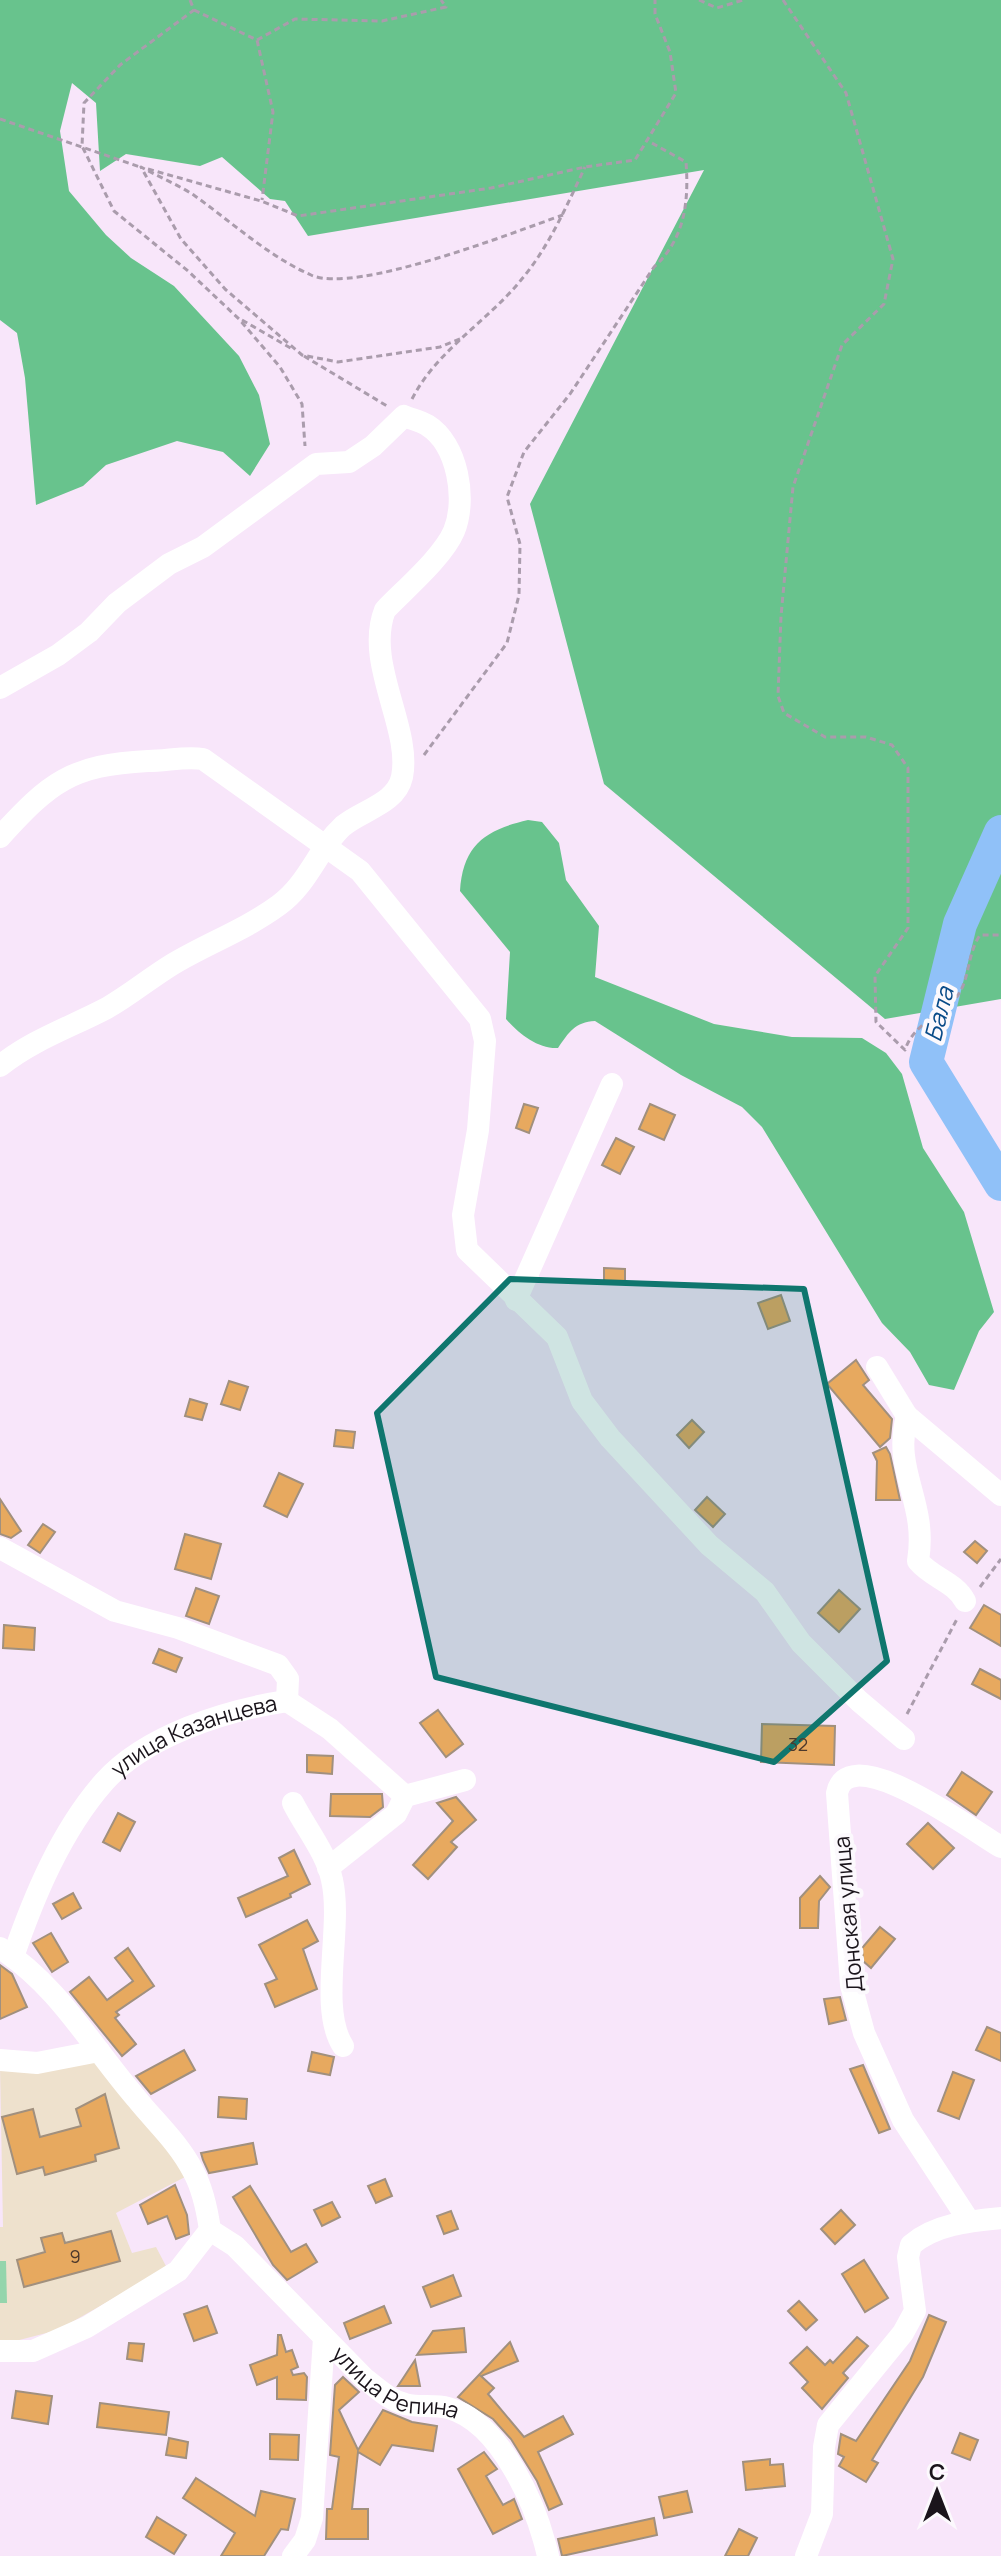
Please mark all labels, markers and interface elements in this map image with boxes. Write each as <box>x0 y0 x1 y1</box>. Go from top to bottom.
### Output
water label: Бала <box>915 982 961 1045</box>
street label: улица Казанцева <box>104 1688 279 1783</box>
house number: 32 <box>788 1732 808 1756</box>
street label: Донская улица <box>826 1835 870 1993</box>
house number: 9 <box>69 2244 81 2268</box>
street label: улица Репина <box>325 2339 463 2426</box>
north arrow <box>897 2452 977 2532</box>
text: С <box>929 2457 945 2487</box>

